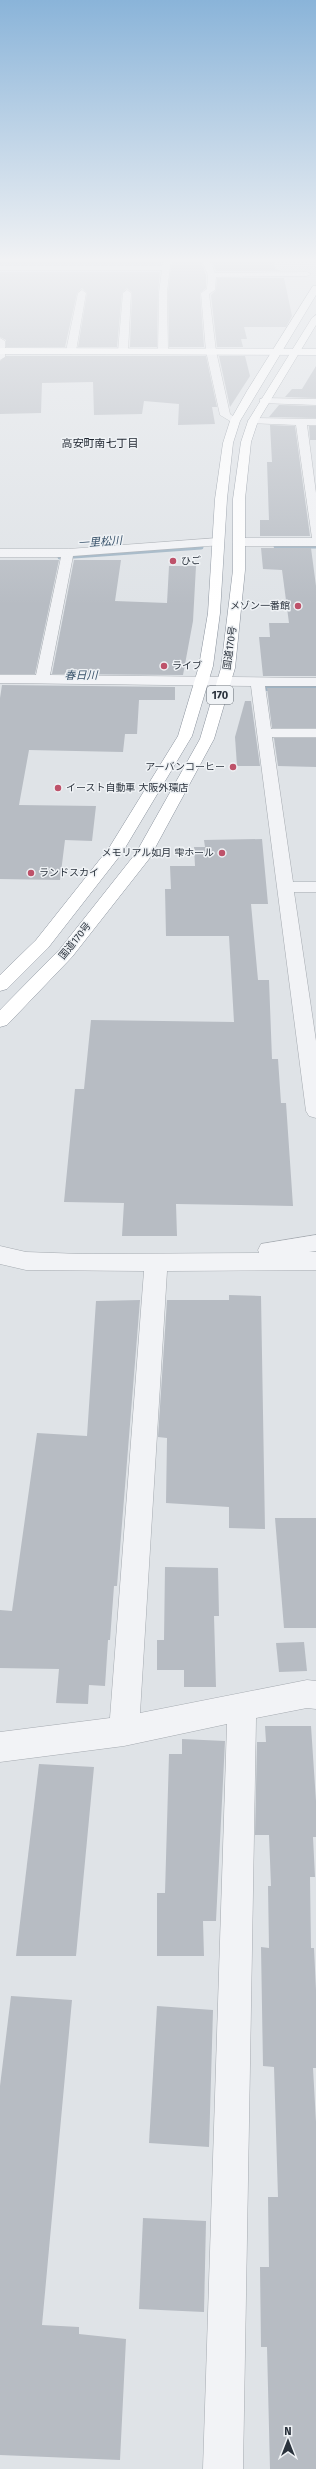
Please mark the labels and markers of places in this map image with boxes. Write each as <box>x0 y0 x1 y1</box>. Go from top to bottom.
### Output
place label: ひご <box>181 555 201 567</box>
marker: ひご <box>168 556 178 566</box>
place label: メゾン一番館 <box>230 600 290 612</box>
marker: メゾン一番館 <box>293 601 303 611</box>
place label: ライブ <box>172 660 202 672</box>
marker: ライブ <box>159 661 169 671</box>
place label: アーバンコーヒー <box>145 761 225 773</box>
marker: アーバンコーヒー <box>228 762 238 772</box>
place label: イースト自動車 大阪外環店 <box>66 782 188 794</box>
marker: イースト自動車 大阪外環店 <box>53 783 63 793</box>
place label: メモリアル如月 雫ホール <box>101 847 214 859</box>
marker: メモリアル如月 雫ホール <box>217 848 227 858</box>
place label: ランドスカイ <box>39 867 99 879</box>
marker: ランドスカイ <box>26 868 36 878</box>

